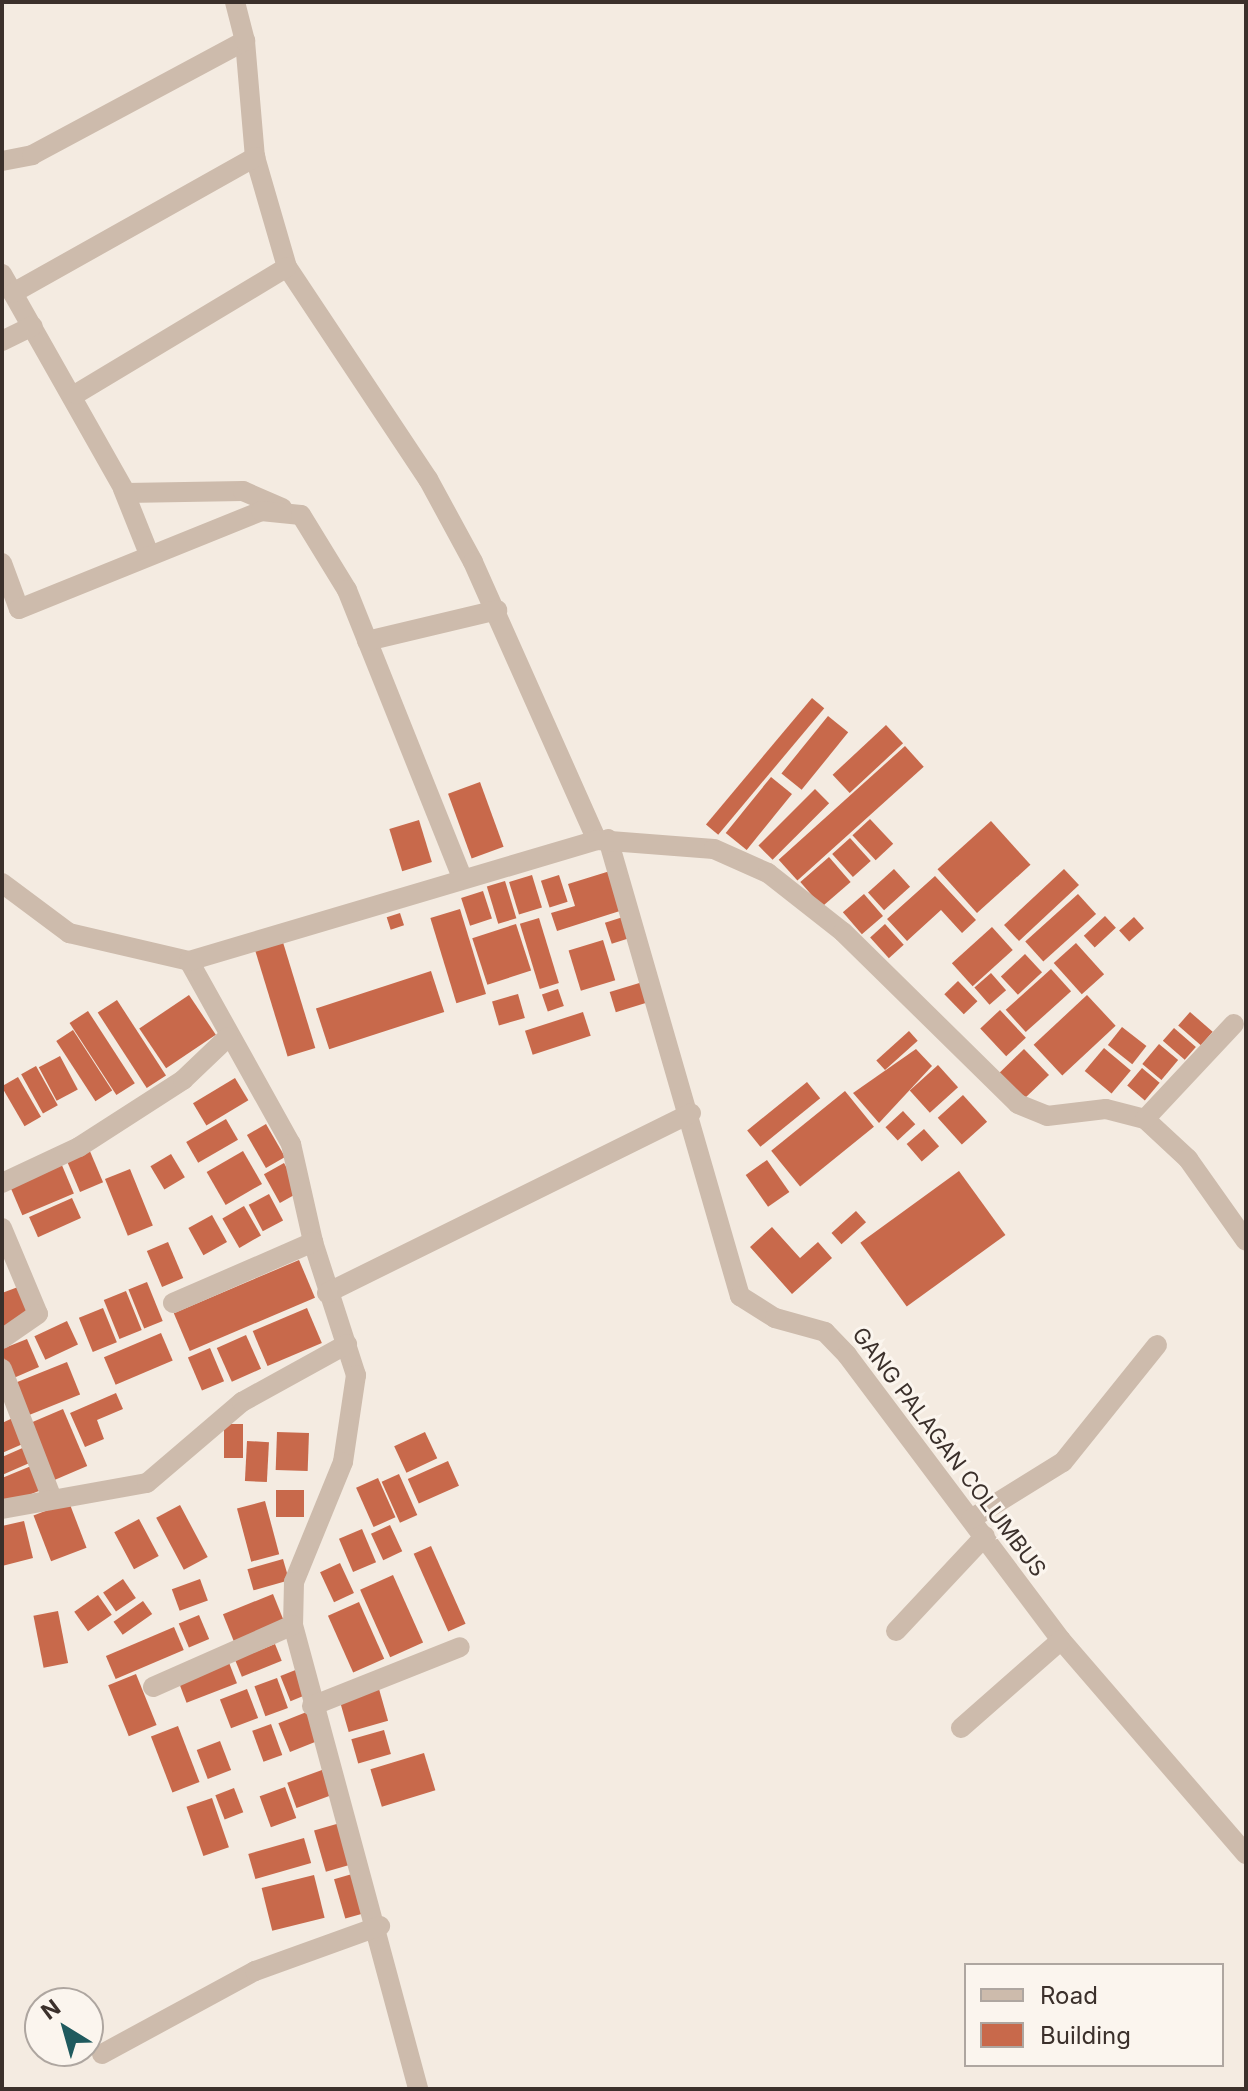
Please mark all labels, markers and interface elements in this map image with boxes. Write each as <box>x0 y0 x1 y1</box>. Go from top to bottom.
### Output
street label: GANG PALAGAN COLUMBUS <box>847 1322 1051 1582</box>
legend <box>964 1963 1224 2067</box>
text: Road <box>1040 1981 1098 2010</box>
north arrow <box>24 1987 104 2067</box>
text: N <box>36 1994 65 2025</box>
text: Building <box>1040 2021 1131 2050</box>

